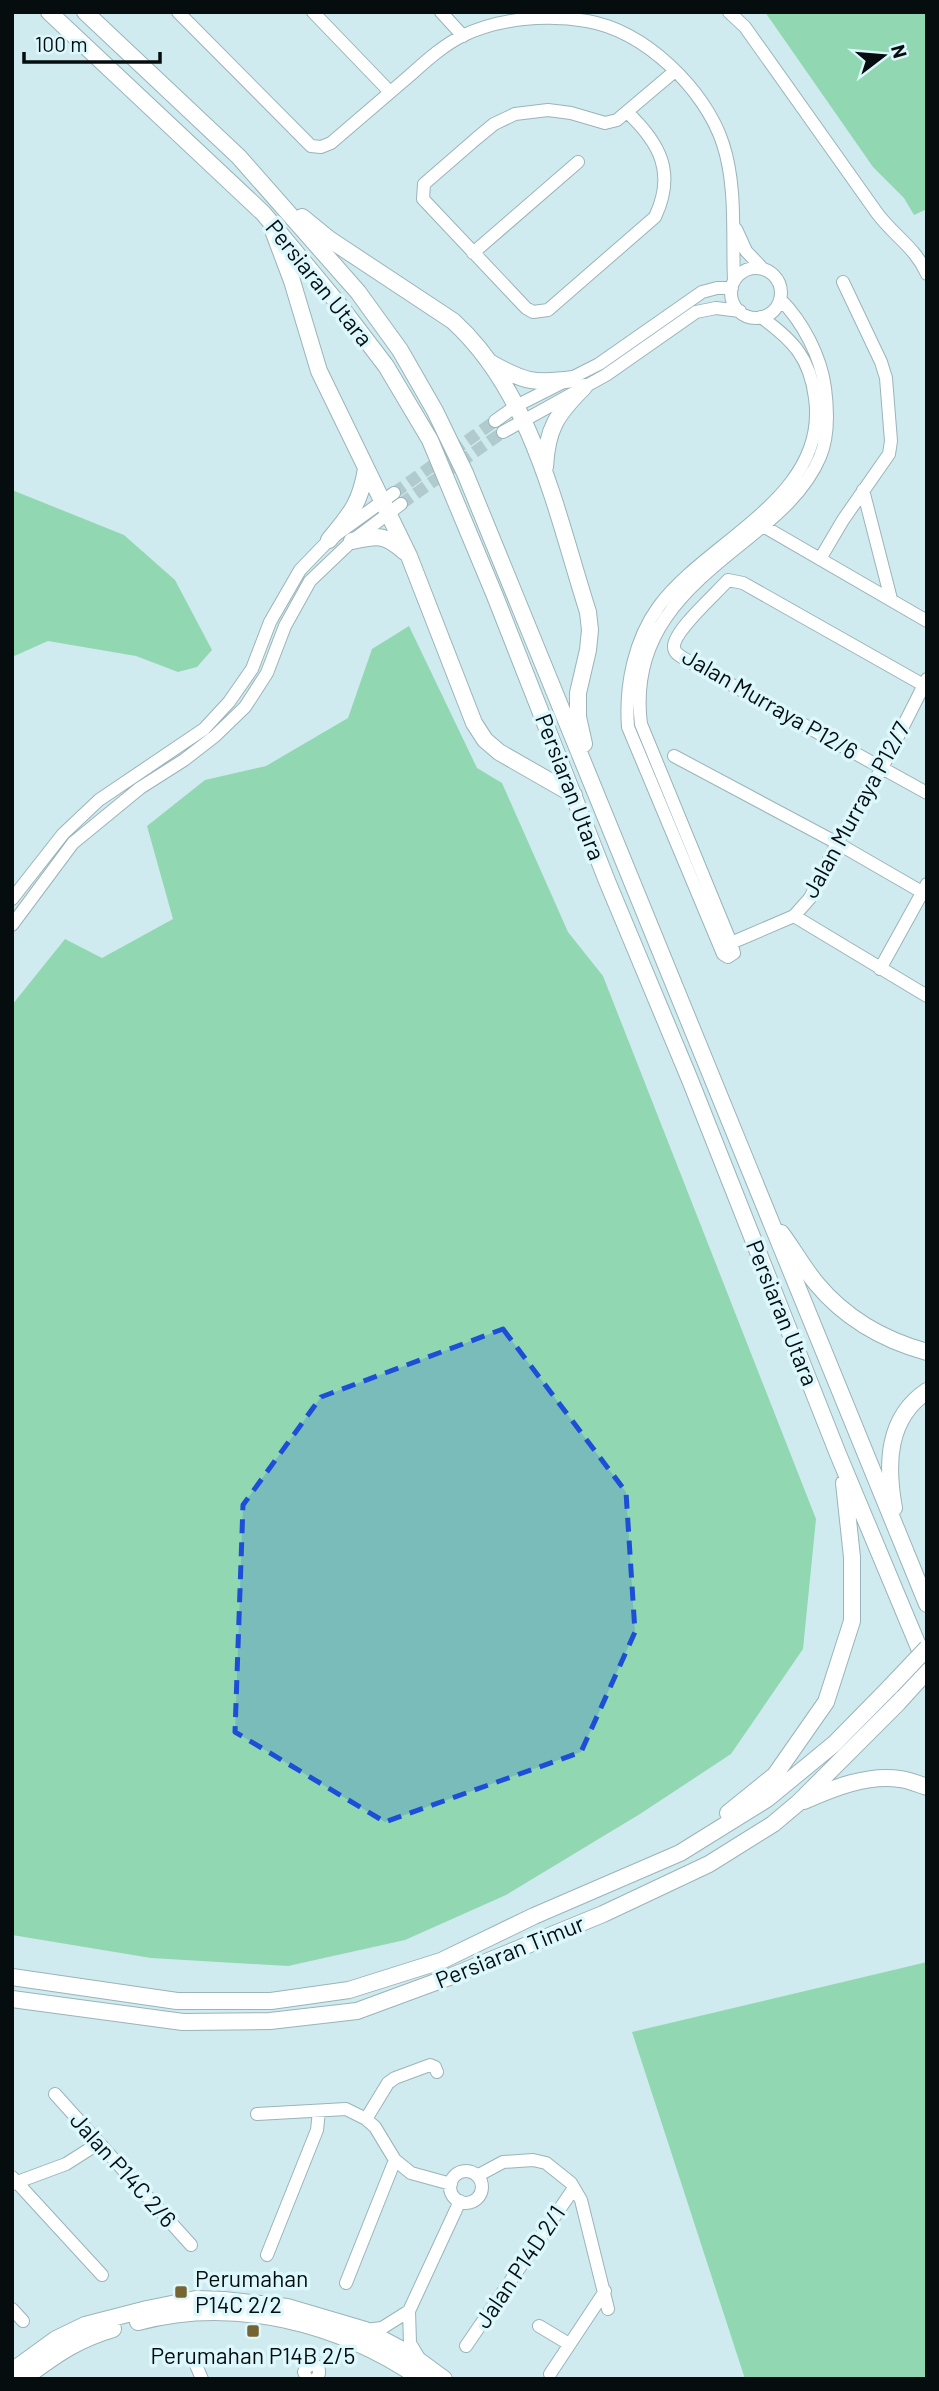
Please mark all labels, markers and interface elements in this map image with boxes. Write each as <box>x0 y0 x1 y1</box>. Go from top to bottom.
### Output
scale bar <box>24 21 161 65</box>
north arrow <box>848 21 918 91</box>
text: 100 m <box>35 31 88 56</box>
text: N <box>887 42 913 60</box>
street label: Persiaran Utara <box>260 213 379 351</box>
street label: Jalan Murraya P12/6 <box>678 642 863 765</box>
street label: Persiaran Utara <box>530 709 612 864</box>
street label: Jalan Murraya P12/7 <box>795 717 915 902</box>
street label: Persiaran Utara <box>741 1236 825 1390</box>
street label: Persiaran Timur <box>431 1908 589 1994</box>
street label: Jalan P14C 2/6 <box>65 2106 183 2233</box>
street label: Jalan P14D 2/1 <box>468 2200 570 2333</box>
place label: Perumahan P14C 2/2 <box>195 2264 308 2318</box>
marker: Perumahan P14C 2/2 <box>173 2284 189 2300</box>
marker: Perumahan P14B 2/5 <box>245 2323 261 2339</box>
place label: Perumahan P14B 2/5 <box>151 2341 355 2369</box>

